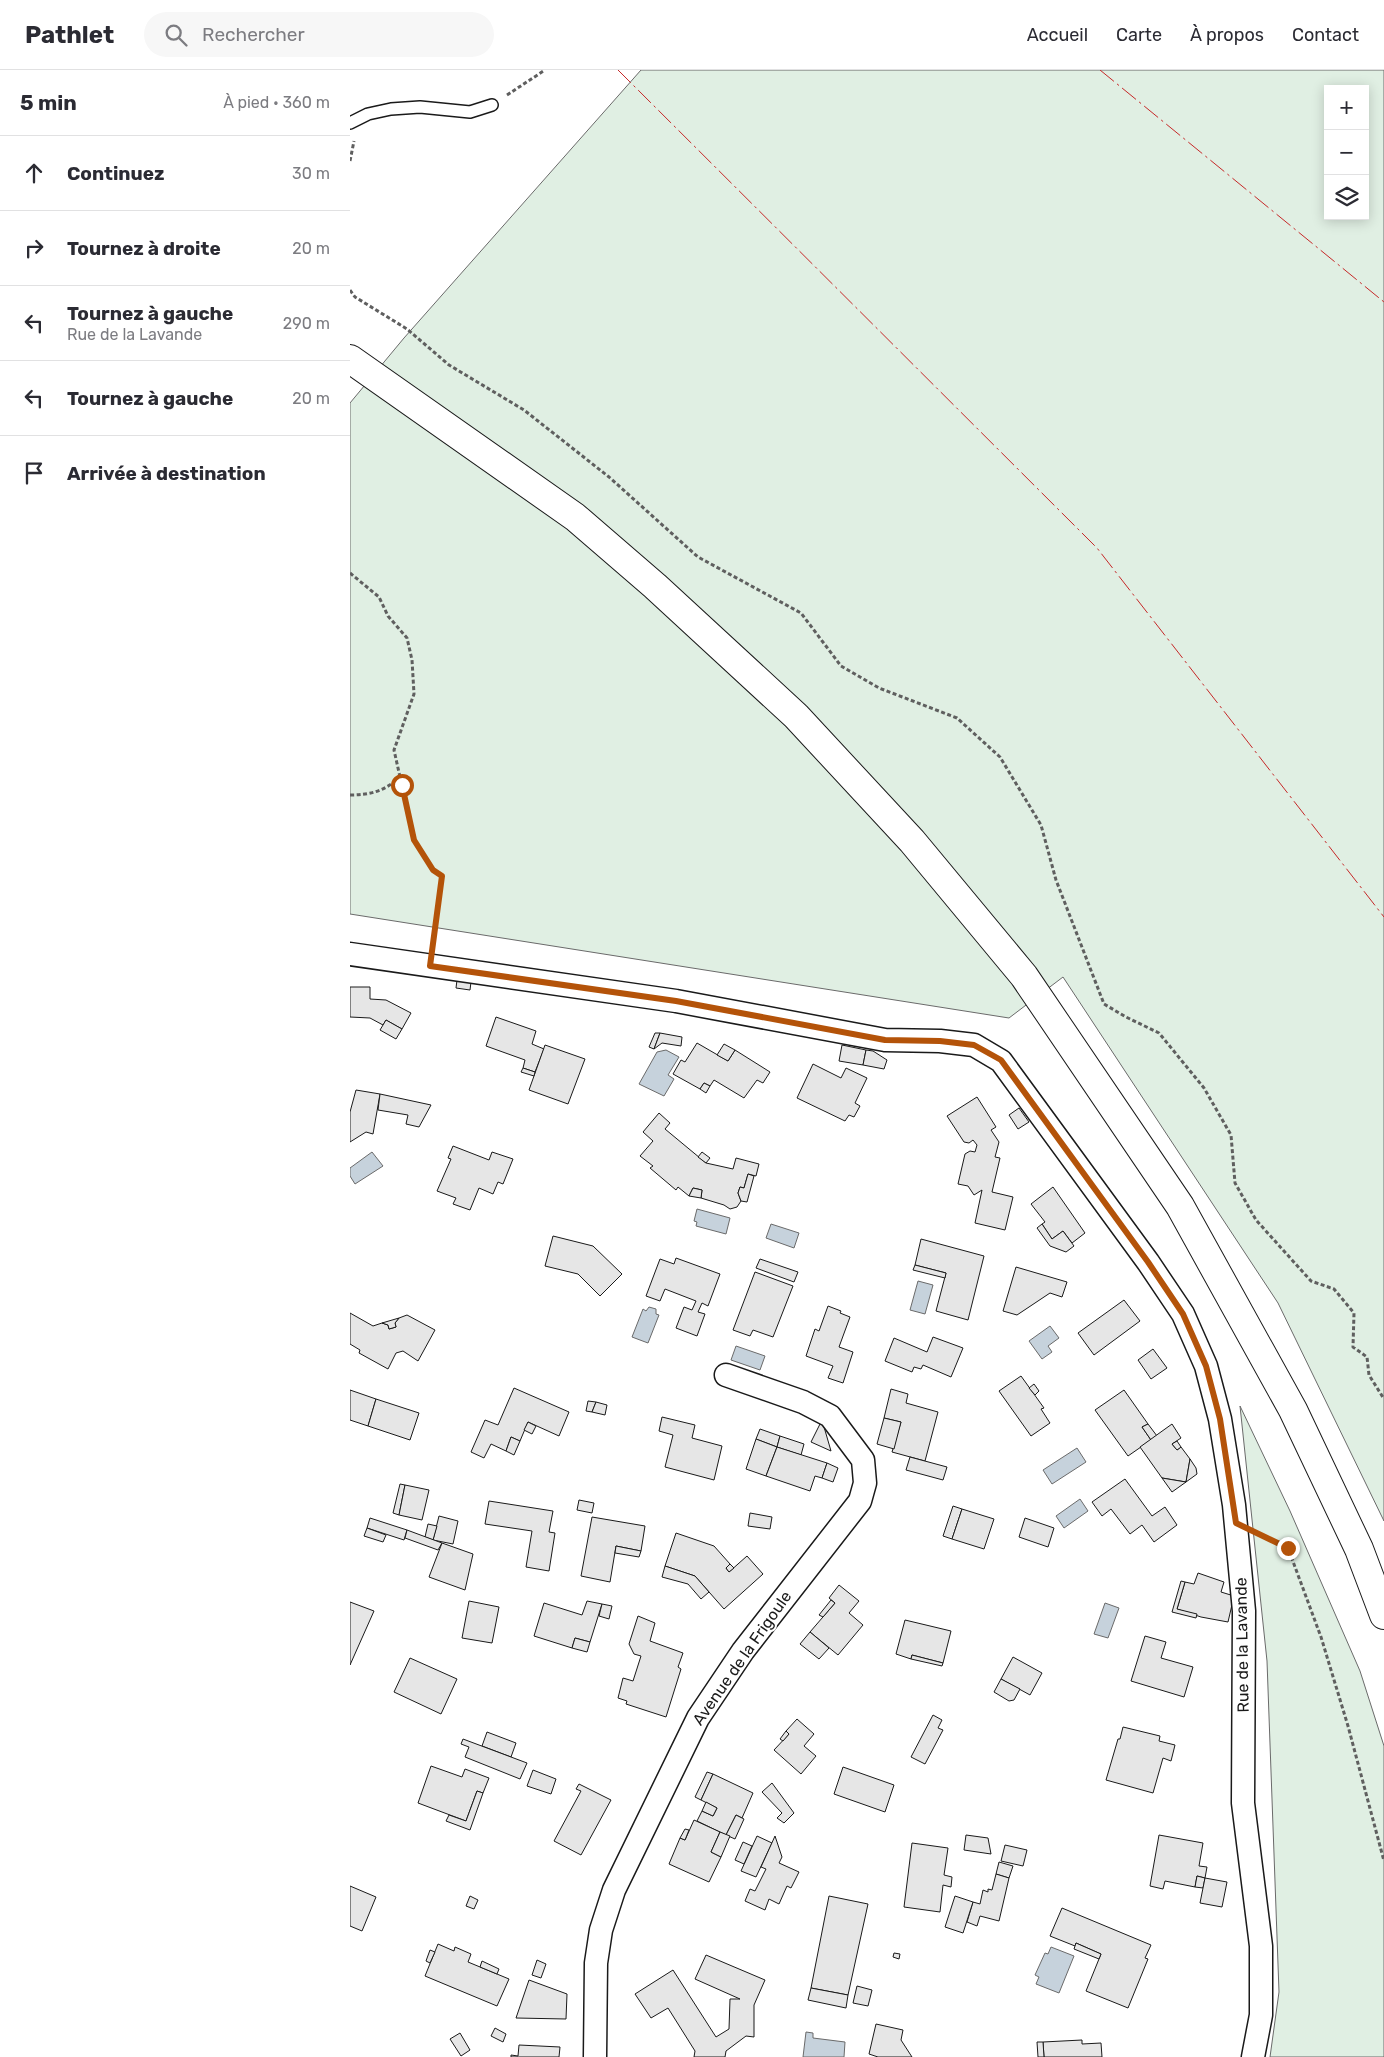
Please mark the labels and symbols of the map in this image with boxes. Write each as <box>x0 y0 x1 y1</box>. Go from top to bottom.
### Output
route start <box>391 774 414 797</box>
route end <box>1277 1537 1300 1560</box>
street label: Rue de la Lavande <box>1231 1577 1253 1713</box>
street label: Avenue de la Frigoule <box>689 1587 795 1729</box>

